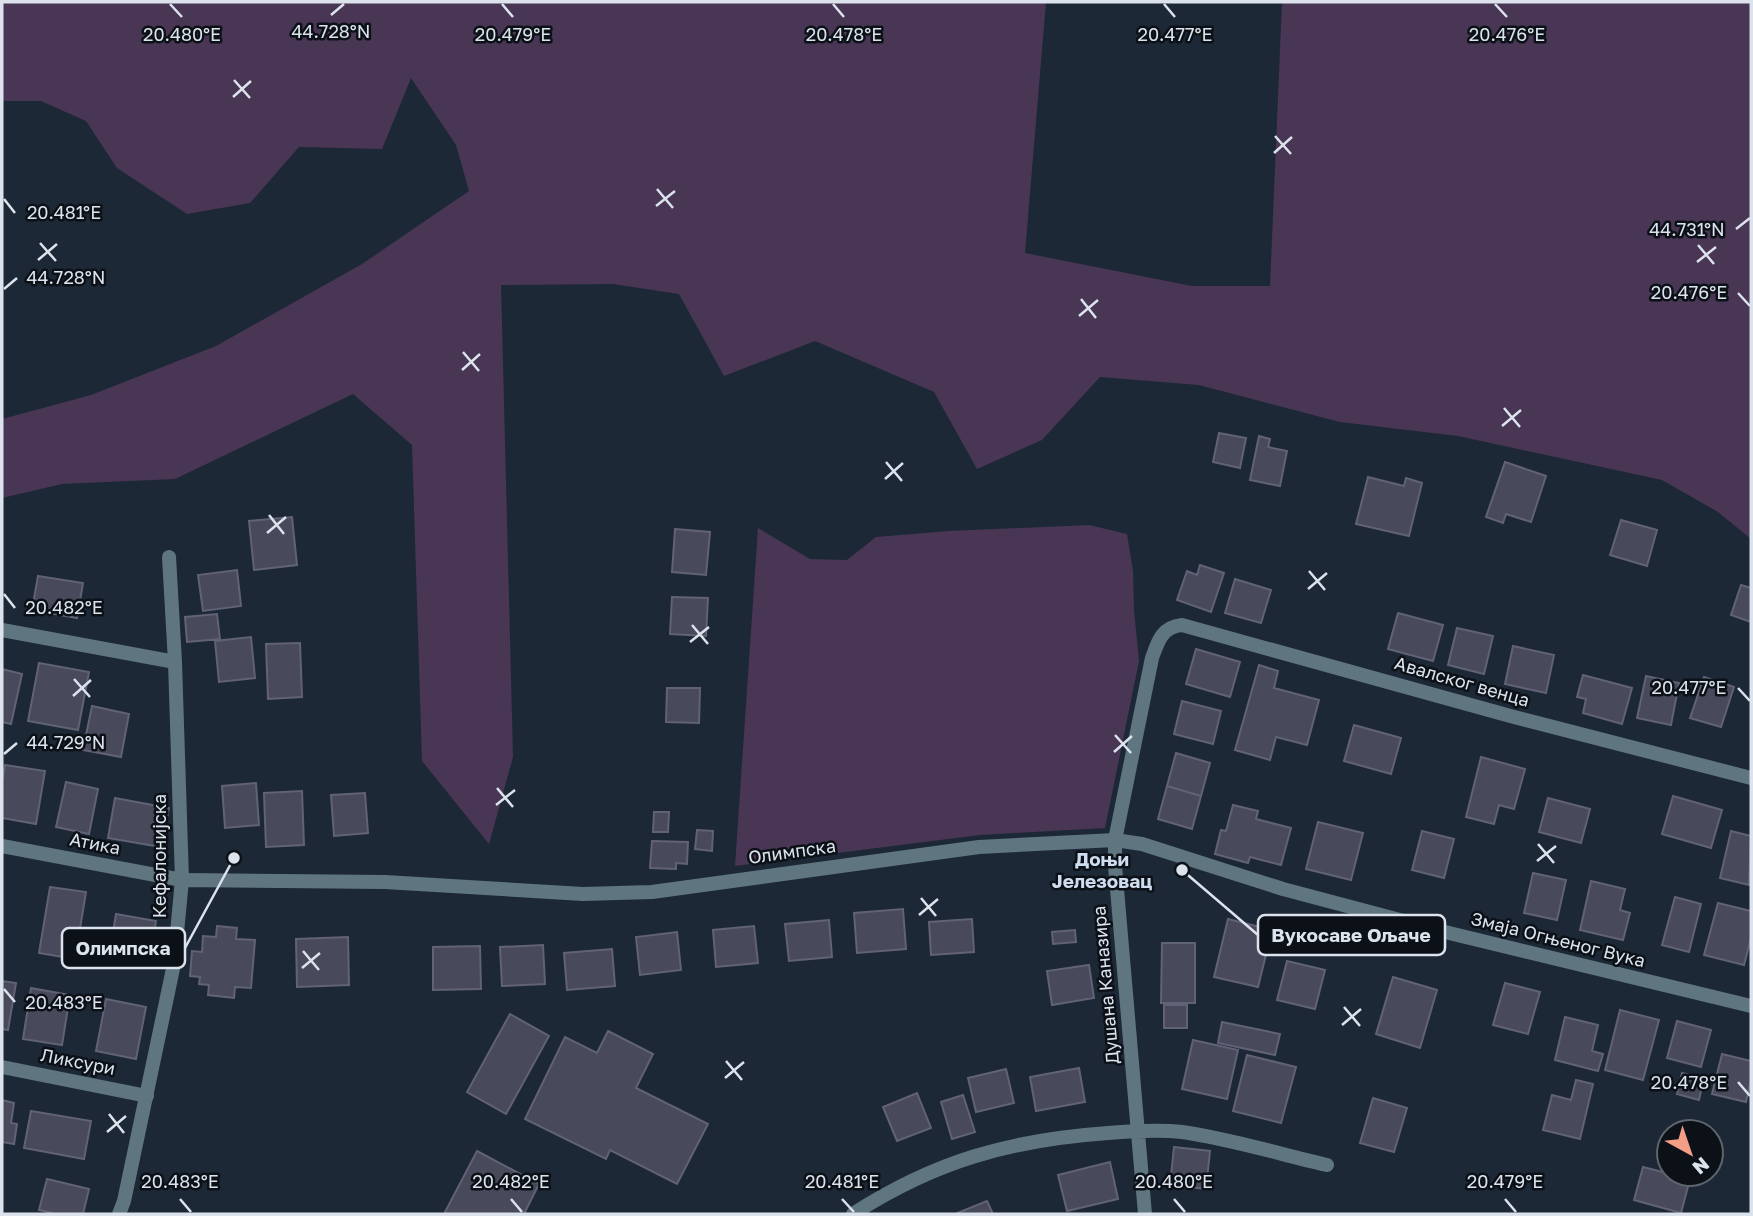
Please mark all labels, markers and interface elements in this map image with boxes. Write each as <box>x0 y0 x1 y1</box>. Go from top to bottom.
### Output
text: 44.728°N <box>291 20 371 42</box>
text: 20.480°E <box>143 23 221 45</box>
text: 20.479°E <box>475 23 551 45</box>
text: 20.478°E <box>806 23 882 45</box>
text: 20.477°E <box>1137 23 1213 45</box>
text: 20.476°E <box>1469 23 1545 45</box>
text: 20.481°E <box>27 201 101 223</box>
text: 44.731°N <box>1649 218 1725 240</box>
text: 44.728°N <box>26 266 106 288</box>
text: 20.476°E <box>1651 281 1727 303</box>
text: 20.482°E <box>25 596 103 618</box>
street label: Авалског венца <box>1392 651 1532 711</box>
text: 20.477°E <box>1651 676 1727 698</box>
text: 44.729°N <box>27 731 105 753</box>
street label: Кефалонијска <box>148 794 170 918</box>
street label: Атика <box>68 827 122 859</box>
street label: Олимпска <box>747 834 837 868</box>
district label: Доњи Јелезовац <box>1052 847 1152 892</box>
street label: Душана Каназира <box>1087 905 1123 1065</box>
street label: Змаја Огњеног Вука <box>1469 907 1648 971</box>
callout: Вукосаве Ољаче <box>1258 915 1445 955</box>
text: Вукосаве Ољаче <box>1271 923 1431 946</box>
callout: Олимпска <box>62 928 185 968</box>
text: Олимпска <box>76 936 170 959</box>
text: 20.483°E <box>25 991 103 1013</box>
street label: Ликсури <box>39 1043 117 1079</box>
text: 20.478°E <box>1651 1071 1727 1093</box>
north arrow <box>1655 1118 1725 1188</box>
text: N <box>1688 1153 1714 1180</box>
text: 20.483°E <box>141 1170 219 1192</box>
text: 20.482°E <box>472 1170 550 1192</box>
text: 20.481°E <box>805 1170 879 1192</box>
text: 20.480°E <box>1135 1170 1213 1192</box>
text: 20.479°E <box>1467 1170 1543 1192</box>

